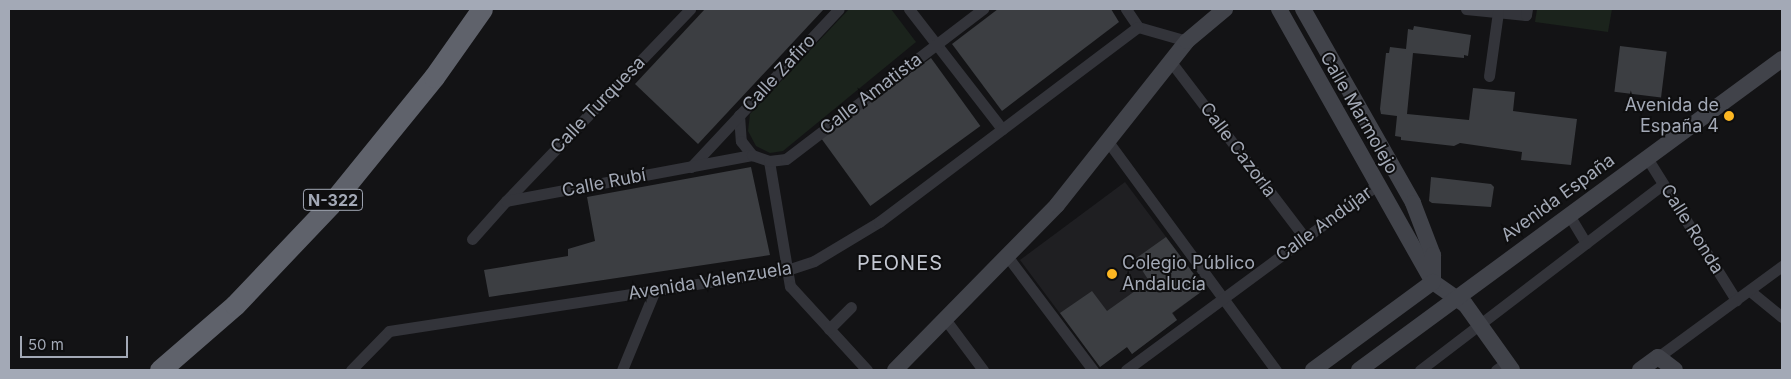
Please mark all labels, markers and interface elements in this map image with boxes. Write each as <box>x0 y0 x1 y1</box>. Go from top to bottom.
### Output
street label: Calle Zafiro <box>738 30 820 116</box>
street label: Calle Marmolejo <box>1315 48 1403 178</box>
street label: Calle Amatista <box>816 49 926 139</box>
street label: Calle Turquesa <box>546 52 650 158</box>
place label: Avenida de España 4 <box>1625 95 1719 138</box>
street label: Calle Cazorla <box>1195 98 1281 202</box>
marker: Avenida de España 4 <box>1723 110 1735 122</box>
street label: Avenida España <box>1497 150 1619 246</box>
street label: Calle Rubí <box>560 164 648 202</box>
street label: Calle Ronda <box>1656 180 1728 278</box>
street label: Calle Andújar <box>1272 182 1376 266</box>
road number: N-322 <box>302 186 364 214</box>
district label: PEONES <box>856 251 944 275</box>
place label: Colegio Público Andalucía <box>1122 253 1255 296</box>
street label: Avenida Valenzuela <box>627 257 793 305</box>
marker: Colegio Público Andalucía <box>1106 268 1118 280</box>
scale bar <box>22 326 130 358</box>
text: 50 m <box>28 335 64 354</box>

